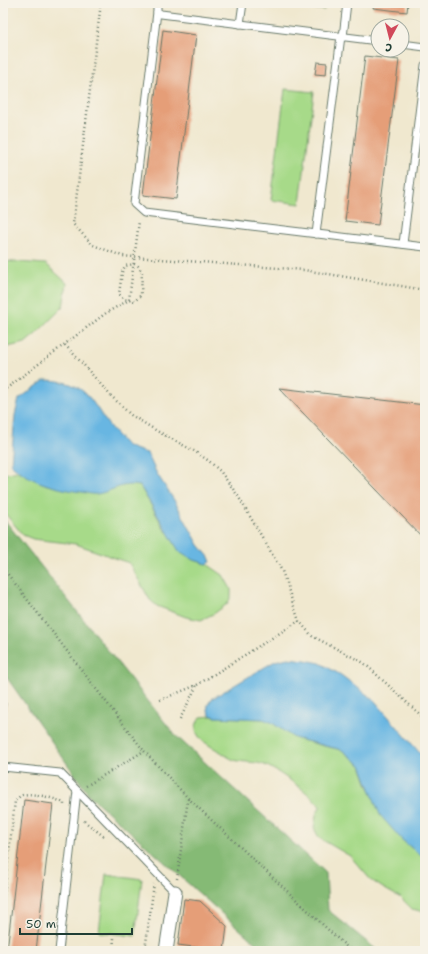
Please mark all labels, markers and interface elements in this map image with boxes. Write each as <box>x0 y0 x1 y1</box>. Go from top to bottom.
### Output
north arrow <box>370 18 410 58</box>
text: С <box>384 40 393 55</box>
scale bar <box>20 910 132 936</box>
text: 50 m <box>26 916 56 932</box>

